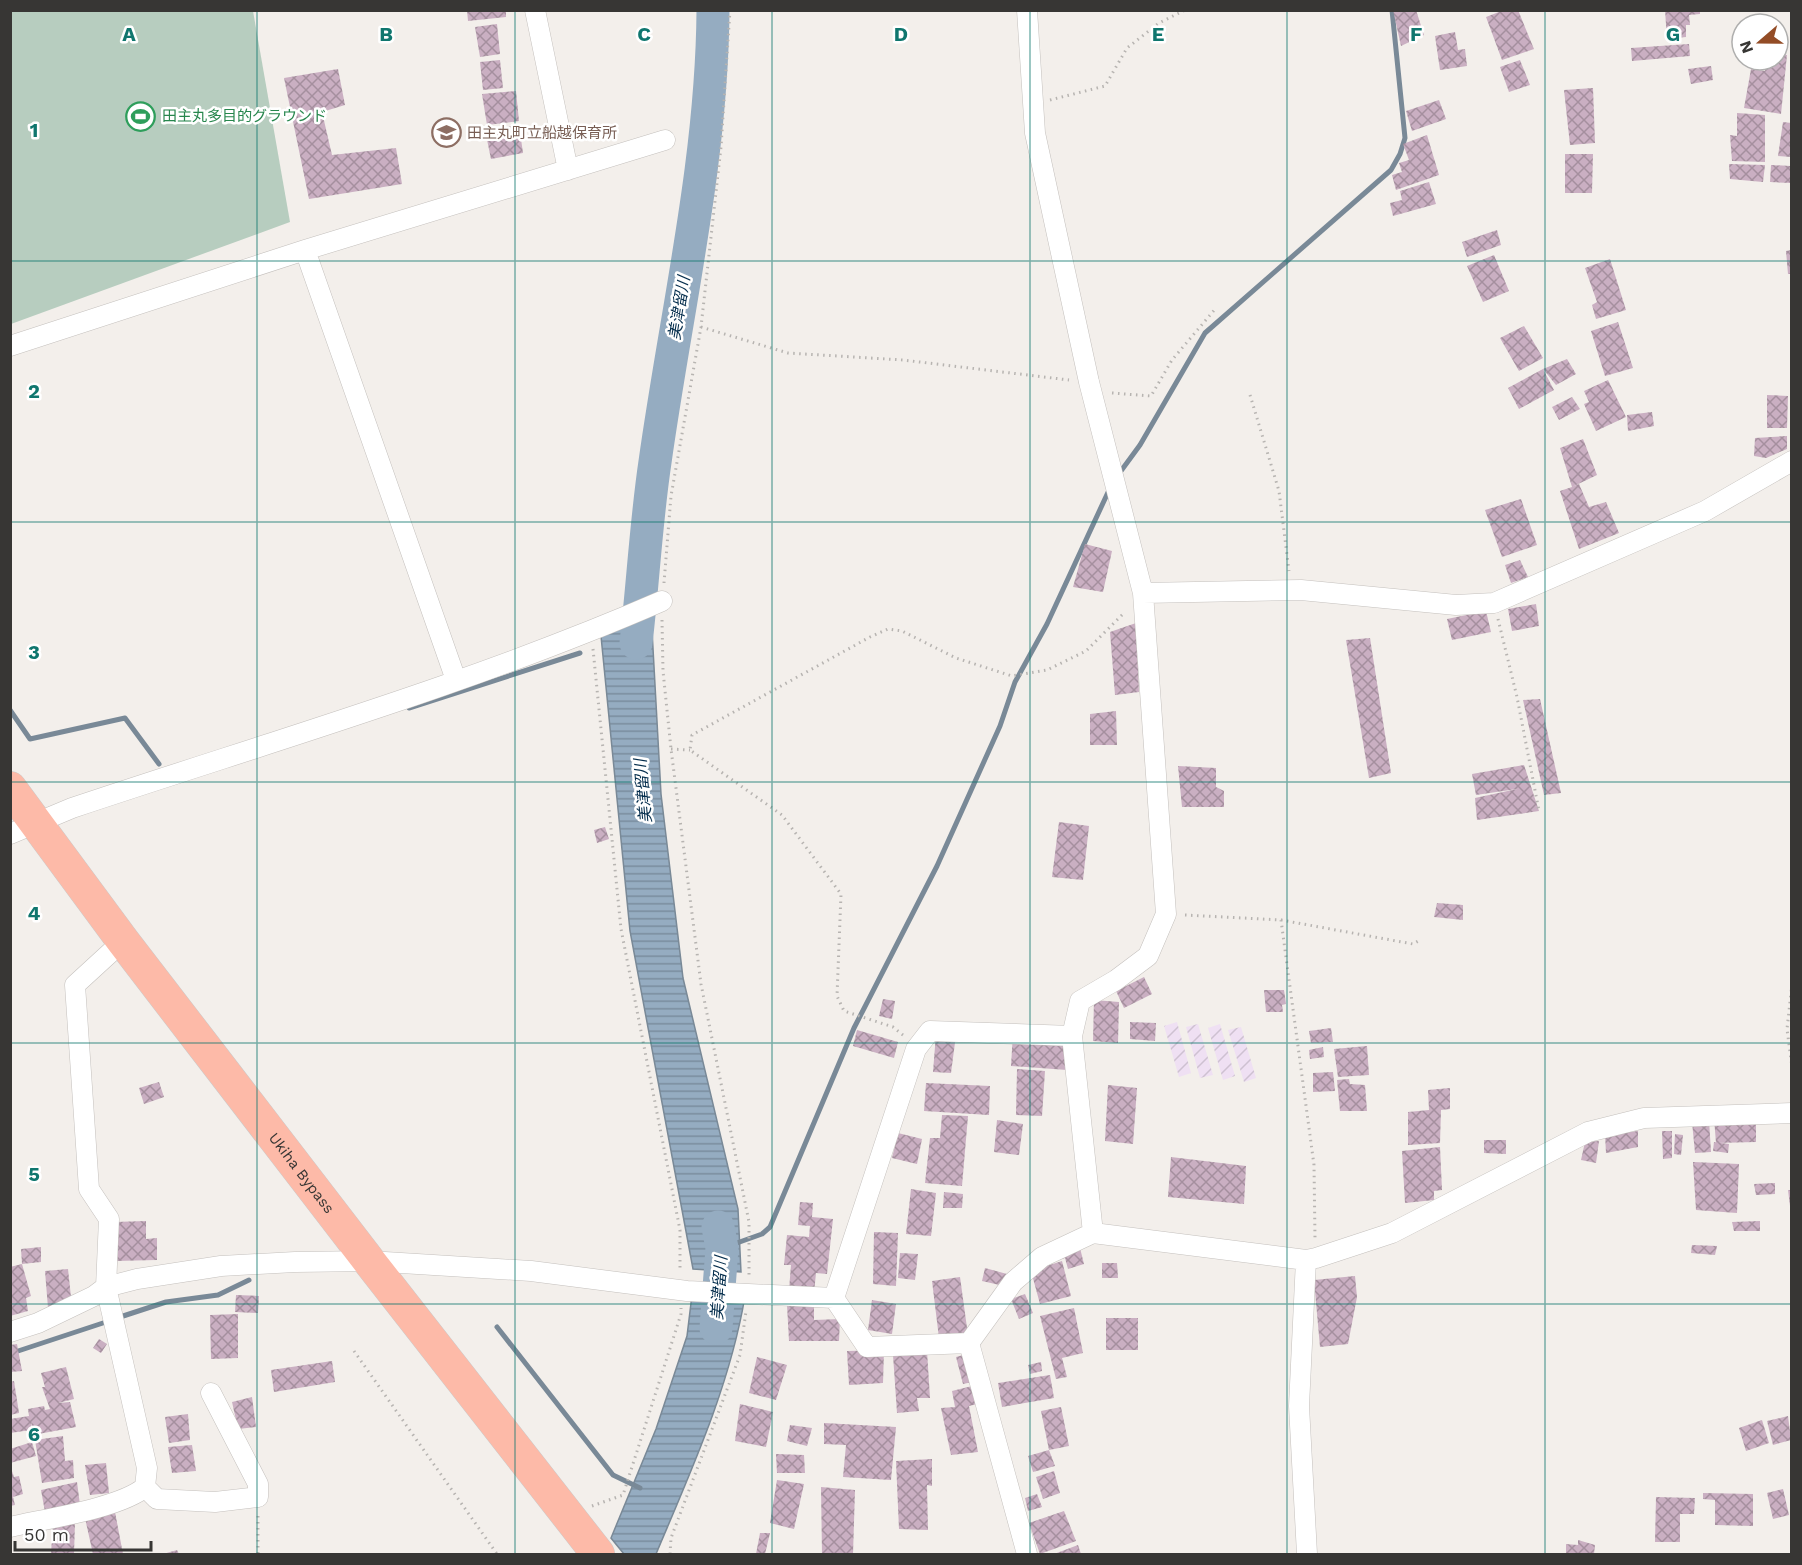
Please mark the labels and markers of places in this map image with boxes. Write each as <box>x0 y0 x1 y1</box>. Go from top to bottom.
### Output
sports icon: 田主丸多目的グラウンド <box>125 100 157 132</box>
place label: 田主丸多目的グラウンド <box>162 107 327 125</box>
school or university icon: 田主丸町立船越保育所 <box>430 117 462 149</box>
place label: 田主丸町立船越保育所 <box>467 124 617 142</box>

